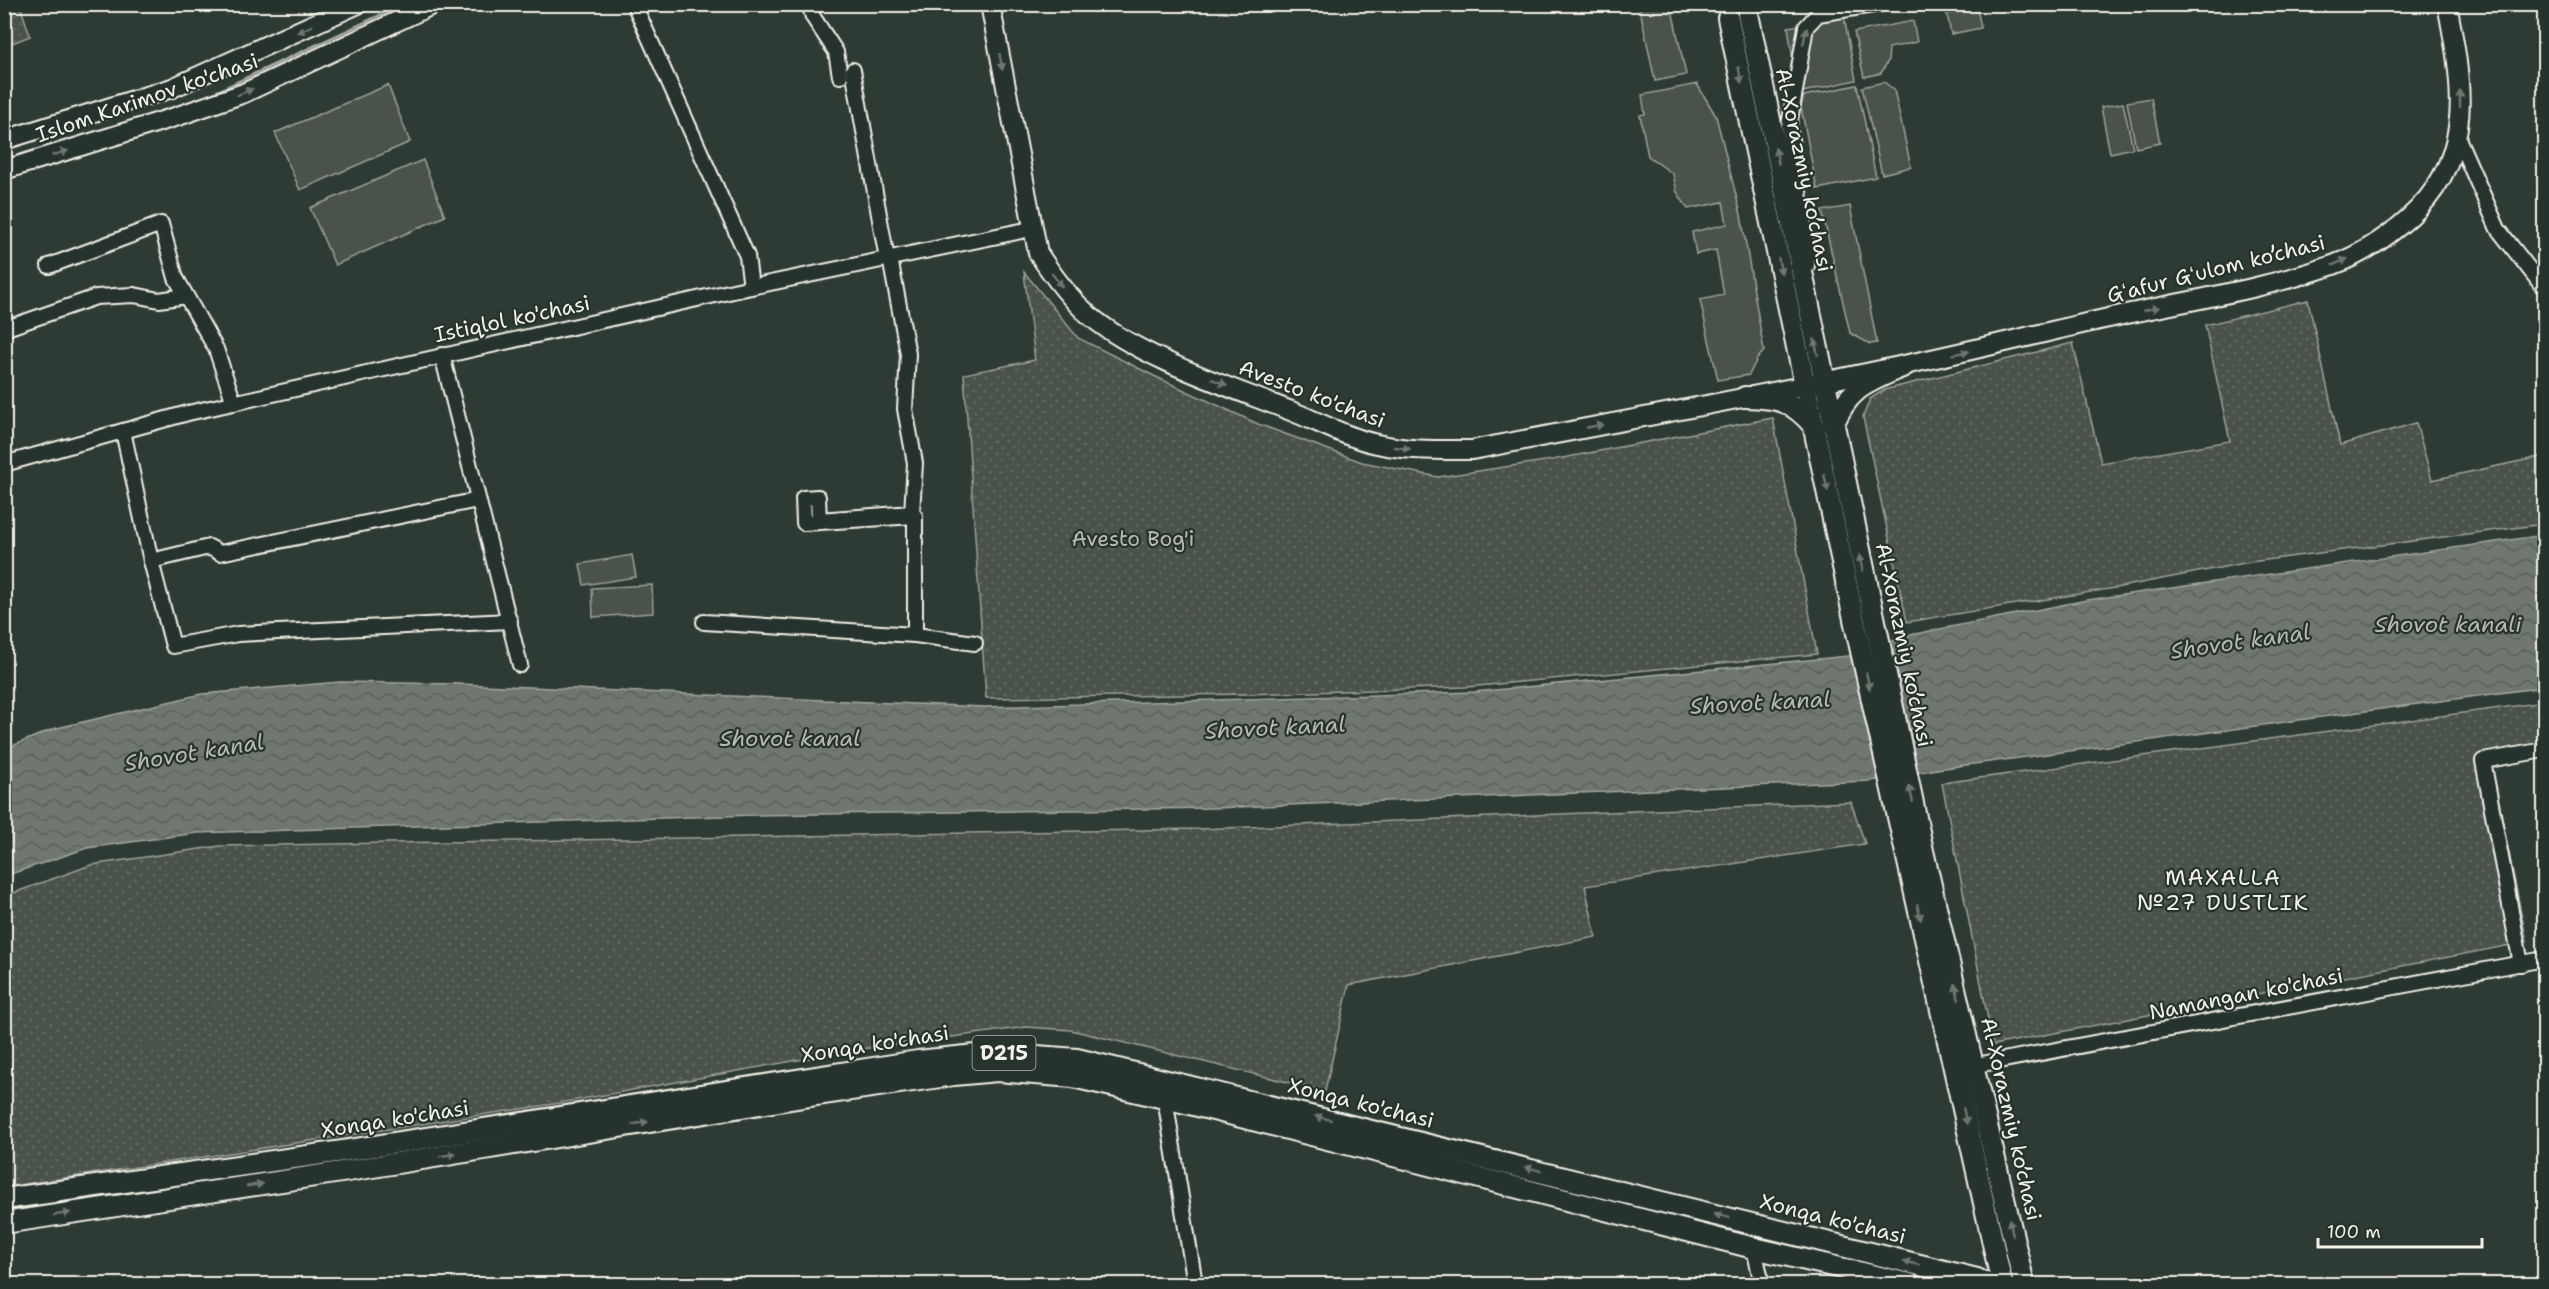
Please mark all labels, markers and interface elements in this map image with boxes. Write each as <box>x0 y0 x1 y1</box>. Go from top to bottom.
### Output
one-way arrow <box>296 24 313 33</box>
one-way arrow <box>1801 27 1811 45</box>
street label: Islom Karimov ko'chasi <box>32 47 262 149</box>
one-way arrow <box>997 53 1006 72</box>
street label: Al-Xorazmiy ko’chasi <box>1769 65 1839 275</box>
one-way arrow <box>1736 66 1745 85</box>
one-way arrow <box>237 87 255 97</box>
one-way arrow <box>2456 90 2465 109</box>
one-way arrow <box>1772 146 1781 165</box>
one-way arrow <box>51 148 69 157</box>
street label: Gʻafur Gʻulom ko’chasi <box>2104 228 2328 310</box>
one-way arrow <box>1776 256 1785 275</box>
one-way arrow <box>2331 257 2348 266</box>
one-way arrow <box>1050 272 1063 288</box>
street label: Istiqlol ko'chasi <box>432 289 592 349</box>
one-way arrow <box>2141 304 2160 313</box>
one-way arrow <box>1811 337 1820 356</box>
one-way arrow <box>1951 348 1970 357</box>
street label: Avesto ko'chasi <box>1235 353 1389 435</box>
one-way arrow <box>1211 378 1229 388</box>
one-way arrow <box>1586 421 1605 430</box>
one-way arrow <box>1393 444 1412 453</box>
one-way arrow <box>1821 474 1831 492</box>
park label: Avesto Bog'i <box>1071 525 1195 553</box>
street label: Al-Xorazmiy ko’chasi <box>1869 540 1939 750</box>
one-way arrow <box>1856 553 1865 572</box>
water label: Shovot kanali <box>2374 610 2522 639</box>
water label: Shovot kanal <box>2168 617 2312 666</box>
one-way arrow <box>1864 672 1873 691</box>
water label: Shovot kanal <box>1689 684 1831 721</box>
water label: Shovot kanal <box>1204 709 1346 746</box>
water label: Shovot kanal <box>720 724 860 753</box>
water label: Shovot kanal <box>122 727 266 778</box>
one-way arrow <box>1906 785 1915 804</box>
district label: MAXALLA №27 DUSTLIK <box>2137 863 2309 917</box>
one-way arrow <box>1915 903 1925 921</box>
street label: Namangan ko'chasi <box>2147 961 2345 1027</box>
one-way arrow <box>1951 983 1961 1001</box>
street label: Al-Xorazmiy ko’chasi <box>1974 1015 2048 1223</box>
street label: Xonqa ko'chasi <box>799 1018 951 1070</box>
road number: D215 <box>972 1036 1036 1070</box>
street label: Xonqa ko'chasi <box>1285 1071 1437 1135</box>
street label: Xonqa ko'chasi <box>319 1093 471 1145</box>
one-way arrow <box>1961 1107 1971 1125</box>
one-way arrow <box>1314 1112 1332 1122</box>
one-way arrow <box>631 1119 650 1128</box>
one-way arrow <box>439 1150 458 1159</box>
one-way arrow <box>1523 1164 1542 1174</box>
one-way arrow <box>246 1180 265 1189</box>
street label: Xonqa ko'chasi <box>1757 1187 1909 1251</box>
one-way arrow <box>53 1209 72 1218</box>
one-way arrow <box>1713 1210 1731 1220</box>
scale bar <box>2318 1211 2482 1249</box>
one-way arrow <box>2006 1218 2016 1237</box>
text: 100 m <box>2327 1220 2381 1244</box>
one-way arrow <box>1902 1257 1920 1267</box>

